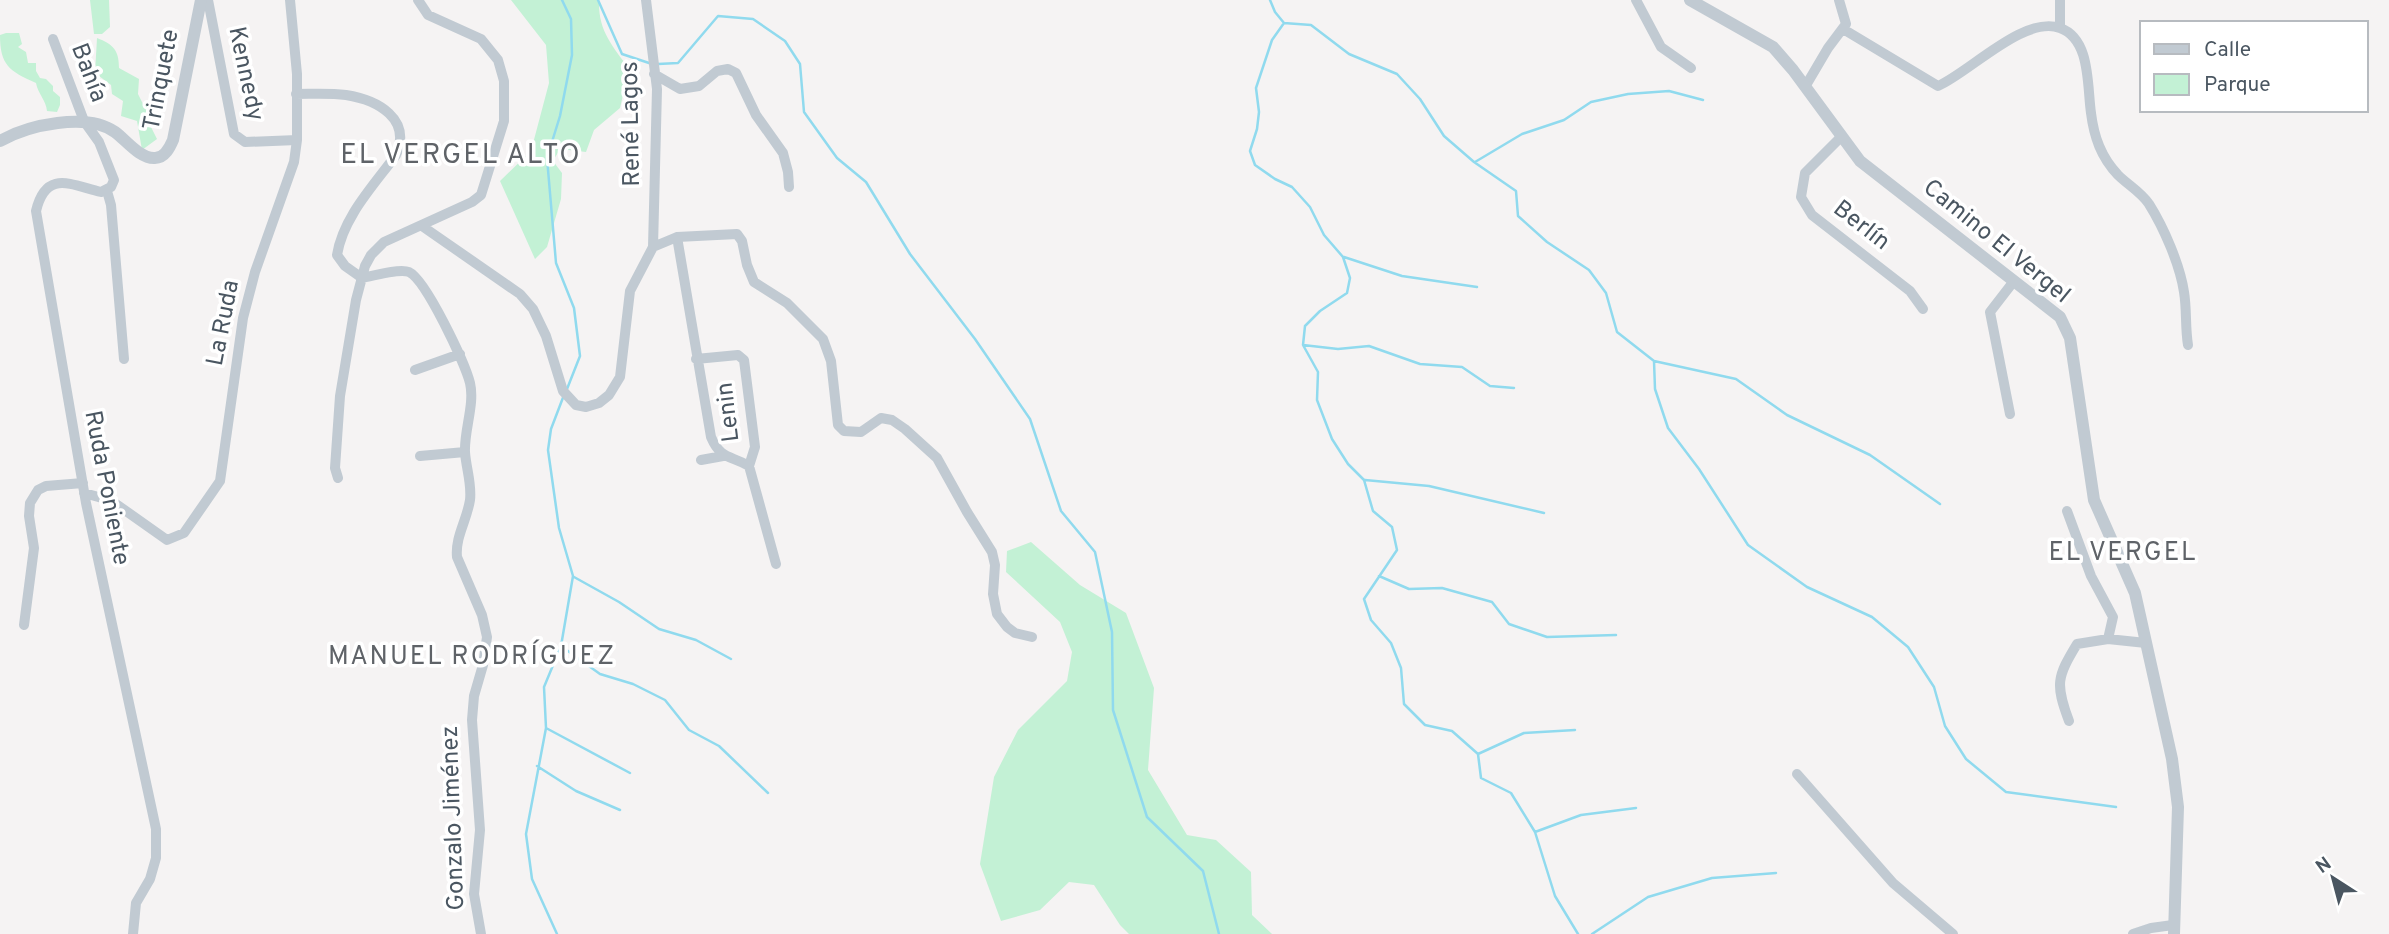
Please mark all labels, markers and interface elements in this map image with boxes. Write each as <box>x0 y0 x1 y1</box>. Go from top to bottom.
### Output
legend <box>2140 21 2368 112</box>
street label: Kennedy <box>220 24 270 124</box>
street label: Trinquete <box>138 27 186 133</box>
text: Calle <box>2204 37 2251 64</box>
street label: Bahía <box>63 39 113 107</box>
street label: René Lagos <box>616 61 648 187</box>
text: Parque <box>2204 72 2271 99</box>
district label: EL VERGEL ALTO <box>340 138 582 174</box>
street label: Camino El Vergel <box>1916 173 2076 311</box>
street label: Berlín <box>1826 194 1896 258</box>
street label: La Ruda <box>201 278 247 368</box>
street label: Lenin <box>710 381 748 443</box>
street label: Ruda Poniente <box>76 408 136 568</box>
district label: EL VERGEL <box>2048 537 2198 570</box>
district label: MANUEL RODRÍGUEZ <box>328 639 616 674</box>
street label: Gonzalo Jiménez <box>436 725 472 911</box>
north arrow <box>2298 843 2368 913</box>
text: N <box>2312 852 2337 880</box>

